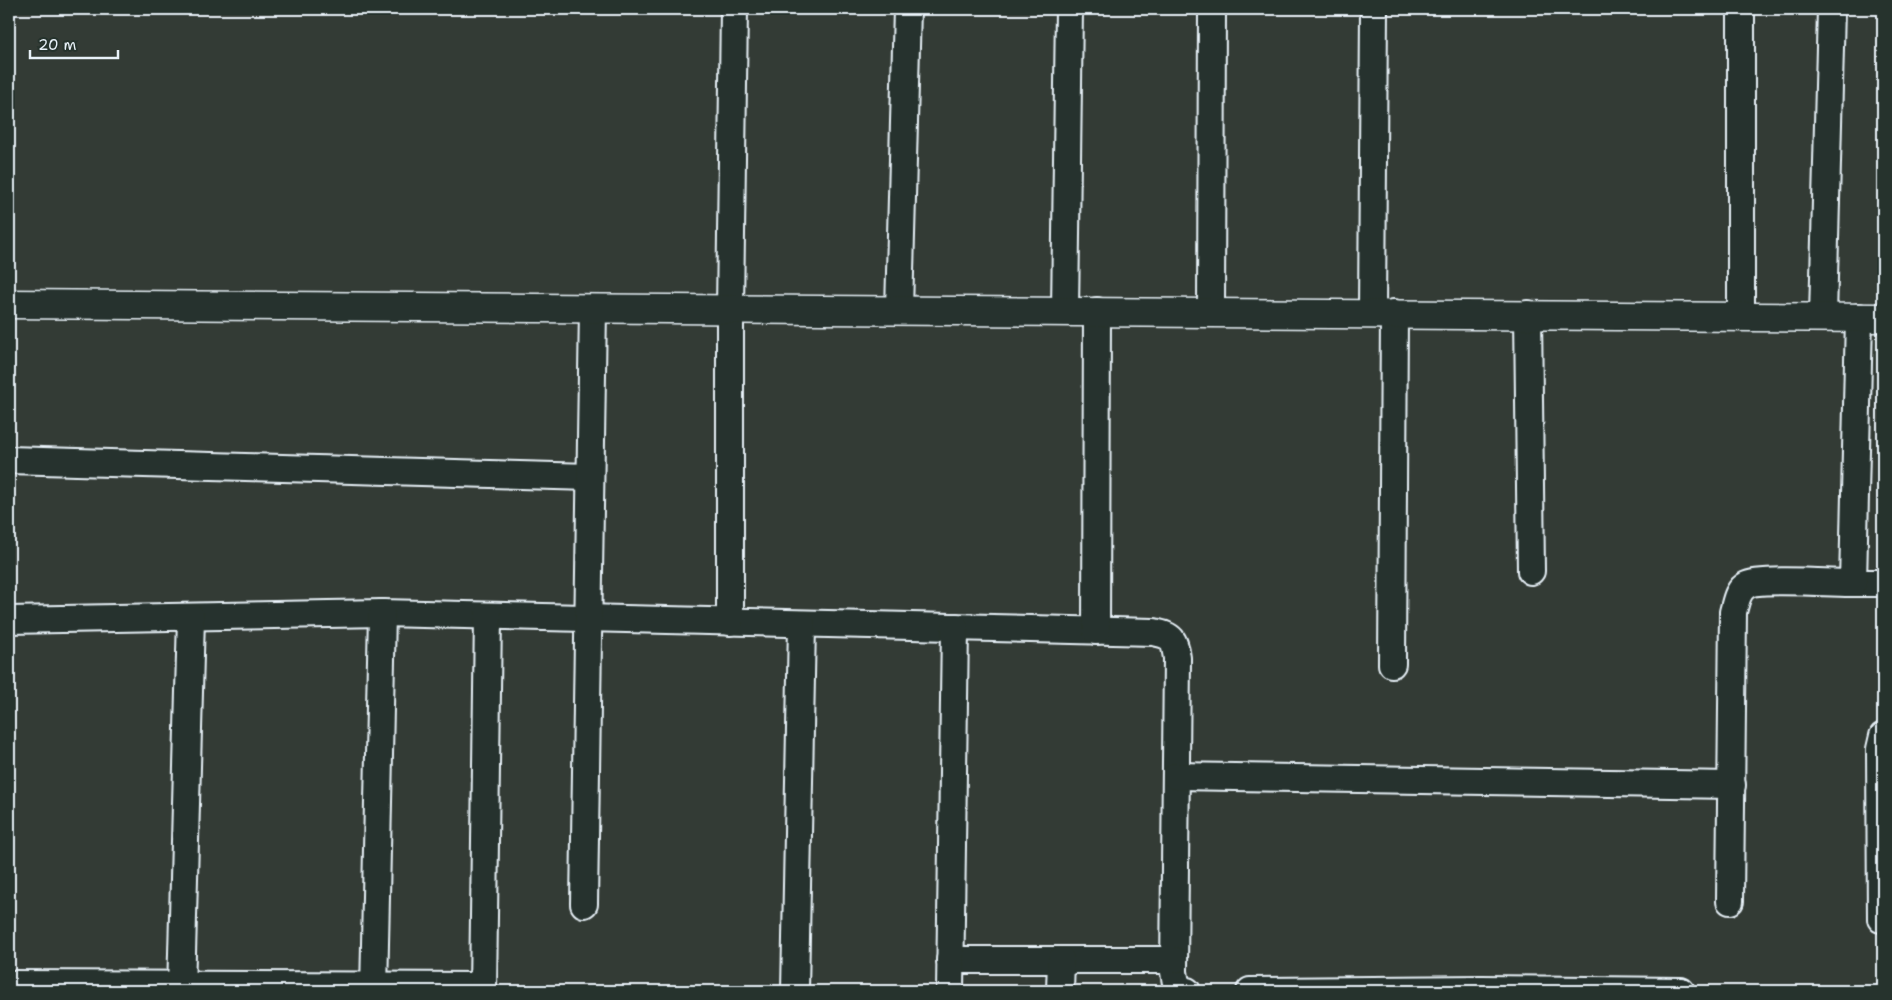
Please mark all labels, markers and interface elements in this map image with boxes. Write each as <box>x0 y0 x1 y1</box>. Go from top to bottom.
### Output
scale bar <box>30 28 118 60</box>
text: 20 m <box>38 35 77 55</box>

